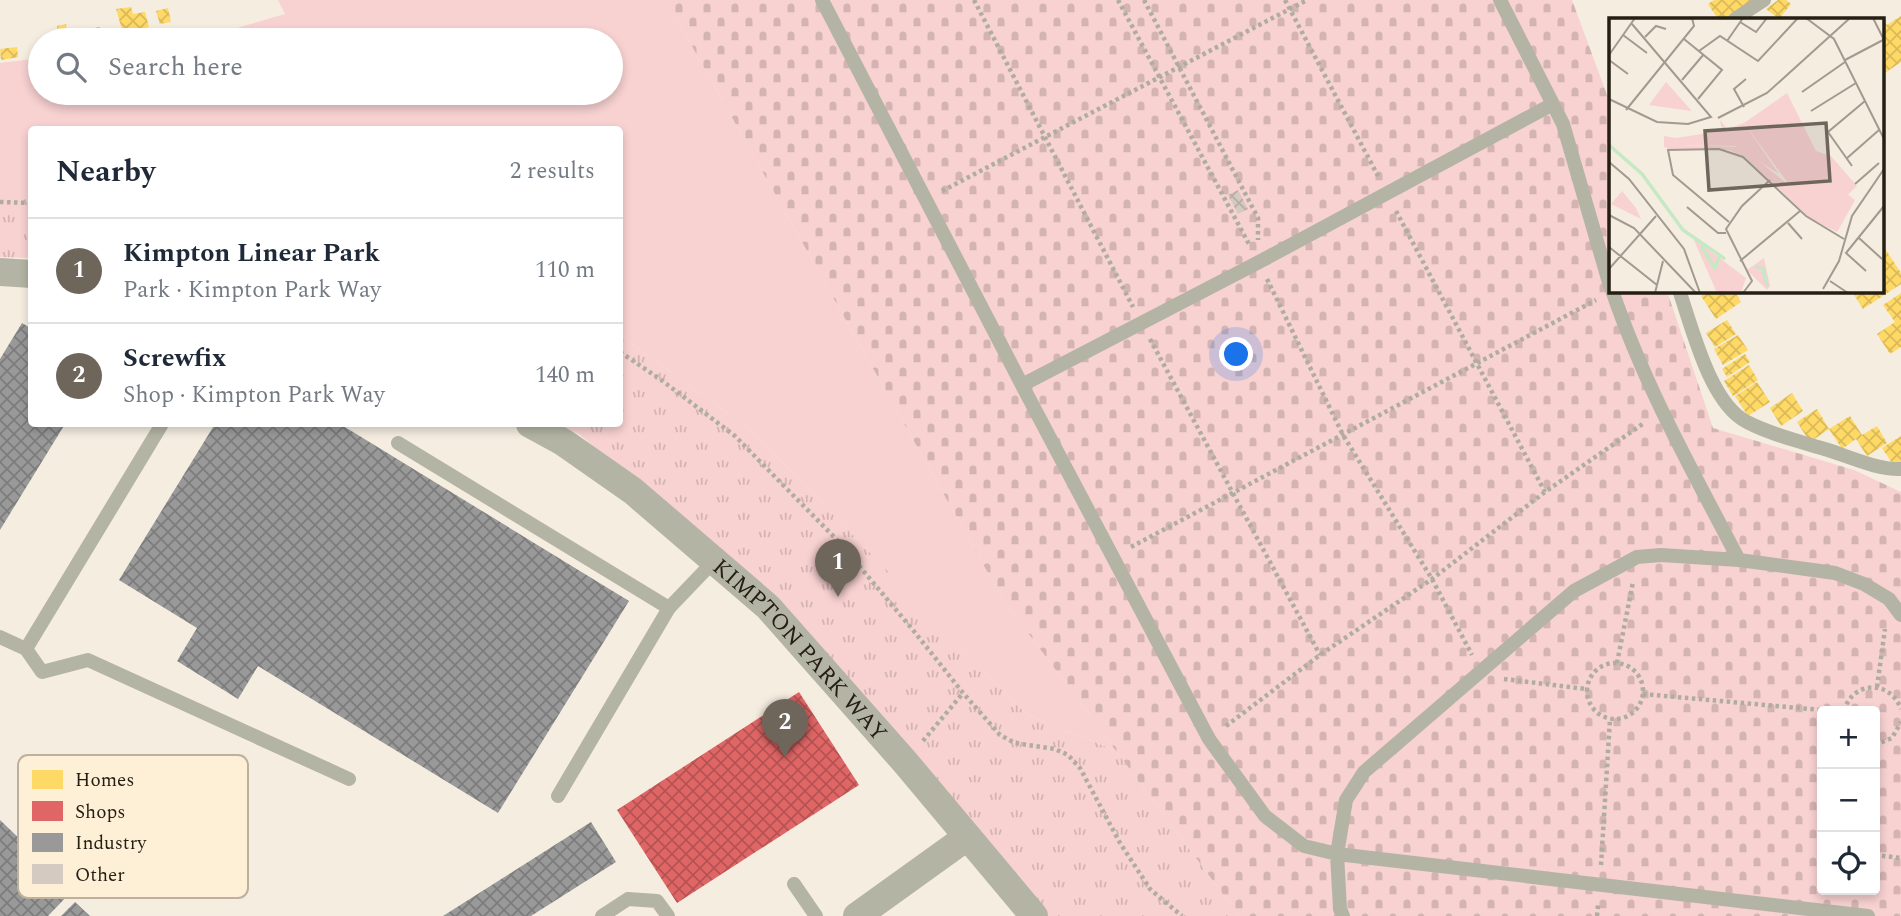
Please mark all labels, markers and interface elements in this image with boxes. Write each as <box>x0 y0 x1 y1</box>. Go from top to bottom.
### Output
inset map <box>1609 18 1884 292</box>
search box <box>28 28 623 105</box>
text: Search here <box>108 47 243 87</box>
icon: search <box>52 48 90 86</box>
text: Nearby <box>56 149 155 195</box>
text: 2 results <box>510 154 595 189</box>
text: Kimpton Linear Park <box>123 233 380 273</box>
text: 1 <box>73 253 85 288</box>
text: 110 m <box>535 253 595 288</box>
text: Park · Kimpton Park Way <box>123 273 381 308</box>
your location <box>1219 337 1253 371</box>
text: Screwfix <box>123 338 226 378</box>
text: 2 <box>73 358 85 393</box>
text: 140 m <box>535 358 595 393</box>
text: Shop · Kimpton Park Way <box>123 378 385 413</box>
pin: 1 <box>815 539 861 597</box>
street label: KIMPTON PARK WAY <box>704 551 895 750</box>
pin: 2 <box>762 699 808 757</box>
map controls <box>1817 706 1880 895</box>
button: + <box>1817 706 1880 769</box>
legend <box>18 755 248 898</box>
text: Homes <box>75 766 134 795</box>
button: − <box>1817 769 1880 832</box>
text: Shops <box>75 798 125 827</box>
text: Industry <box>75 829 147 858</box>
button: locate <box>1817 832 1880 895</box>
text: Other <box>75 861 125 890</box>

